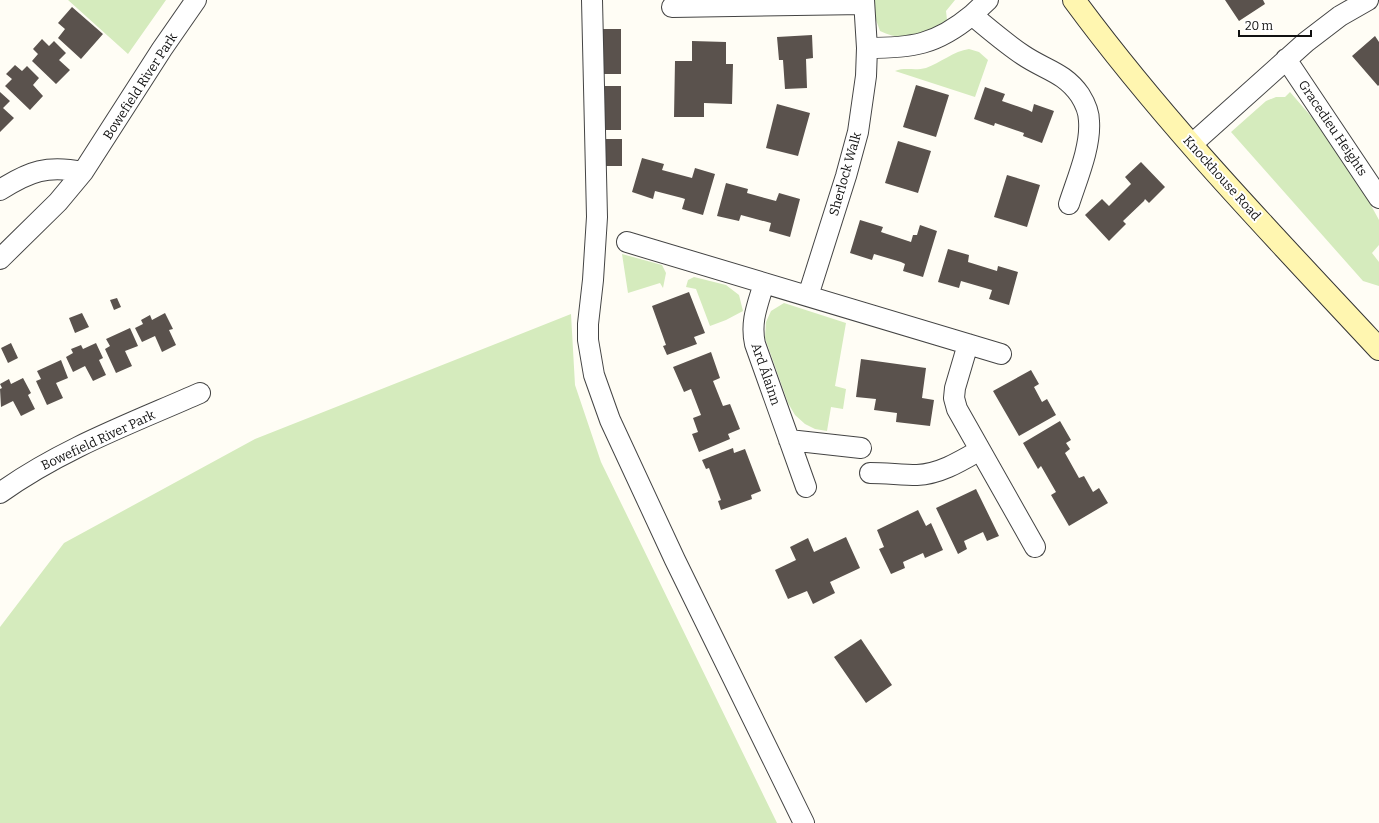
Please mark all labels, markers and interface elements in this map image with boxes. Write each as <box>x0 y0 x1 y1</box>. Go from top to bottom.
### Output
scale bar <box>1239 12 1311 38</box>
text: 20 m <box>1245 19 1274 33</box>
street label: Bowefield River Park <box>100 29 180 142</box>
street label: Gracedieu Heights <box>1295 77 1371 179</box>
street label: Sherlock Walk <box>826 130 864 218</box>
street label: Knockhouse Road <box>1180 133 1264 224</box>
street label: Ard Álainn <box>748 341 784 408</box>
street label: Bowefield River Park <box>39 407 158 473</box>

